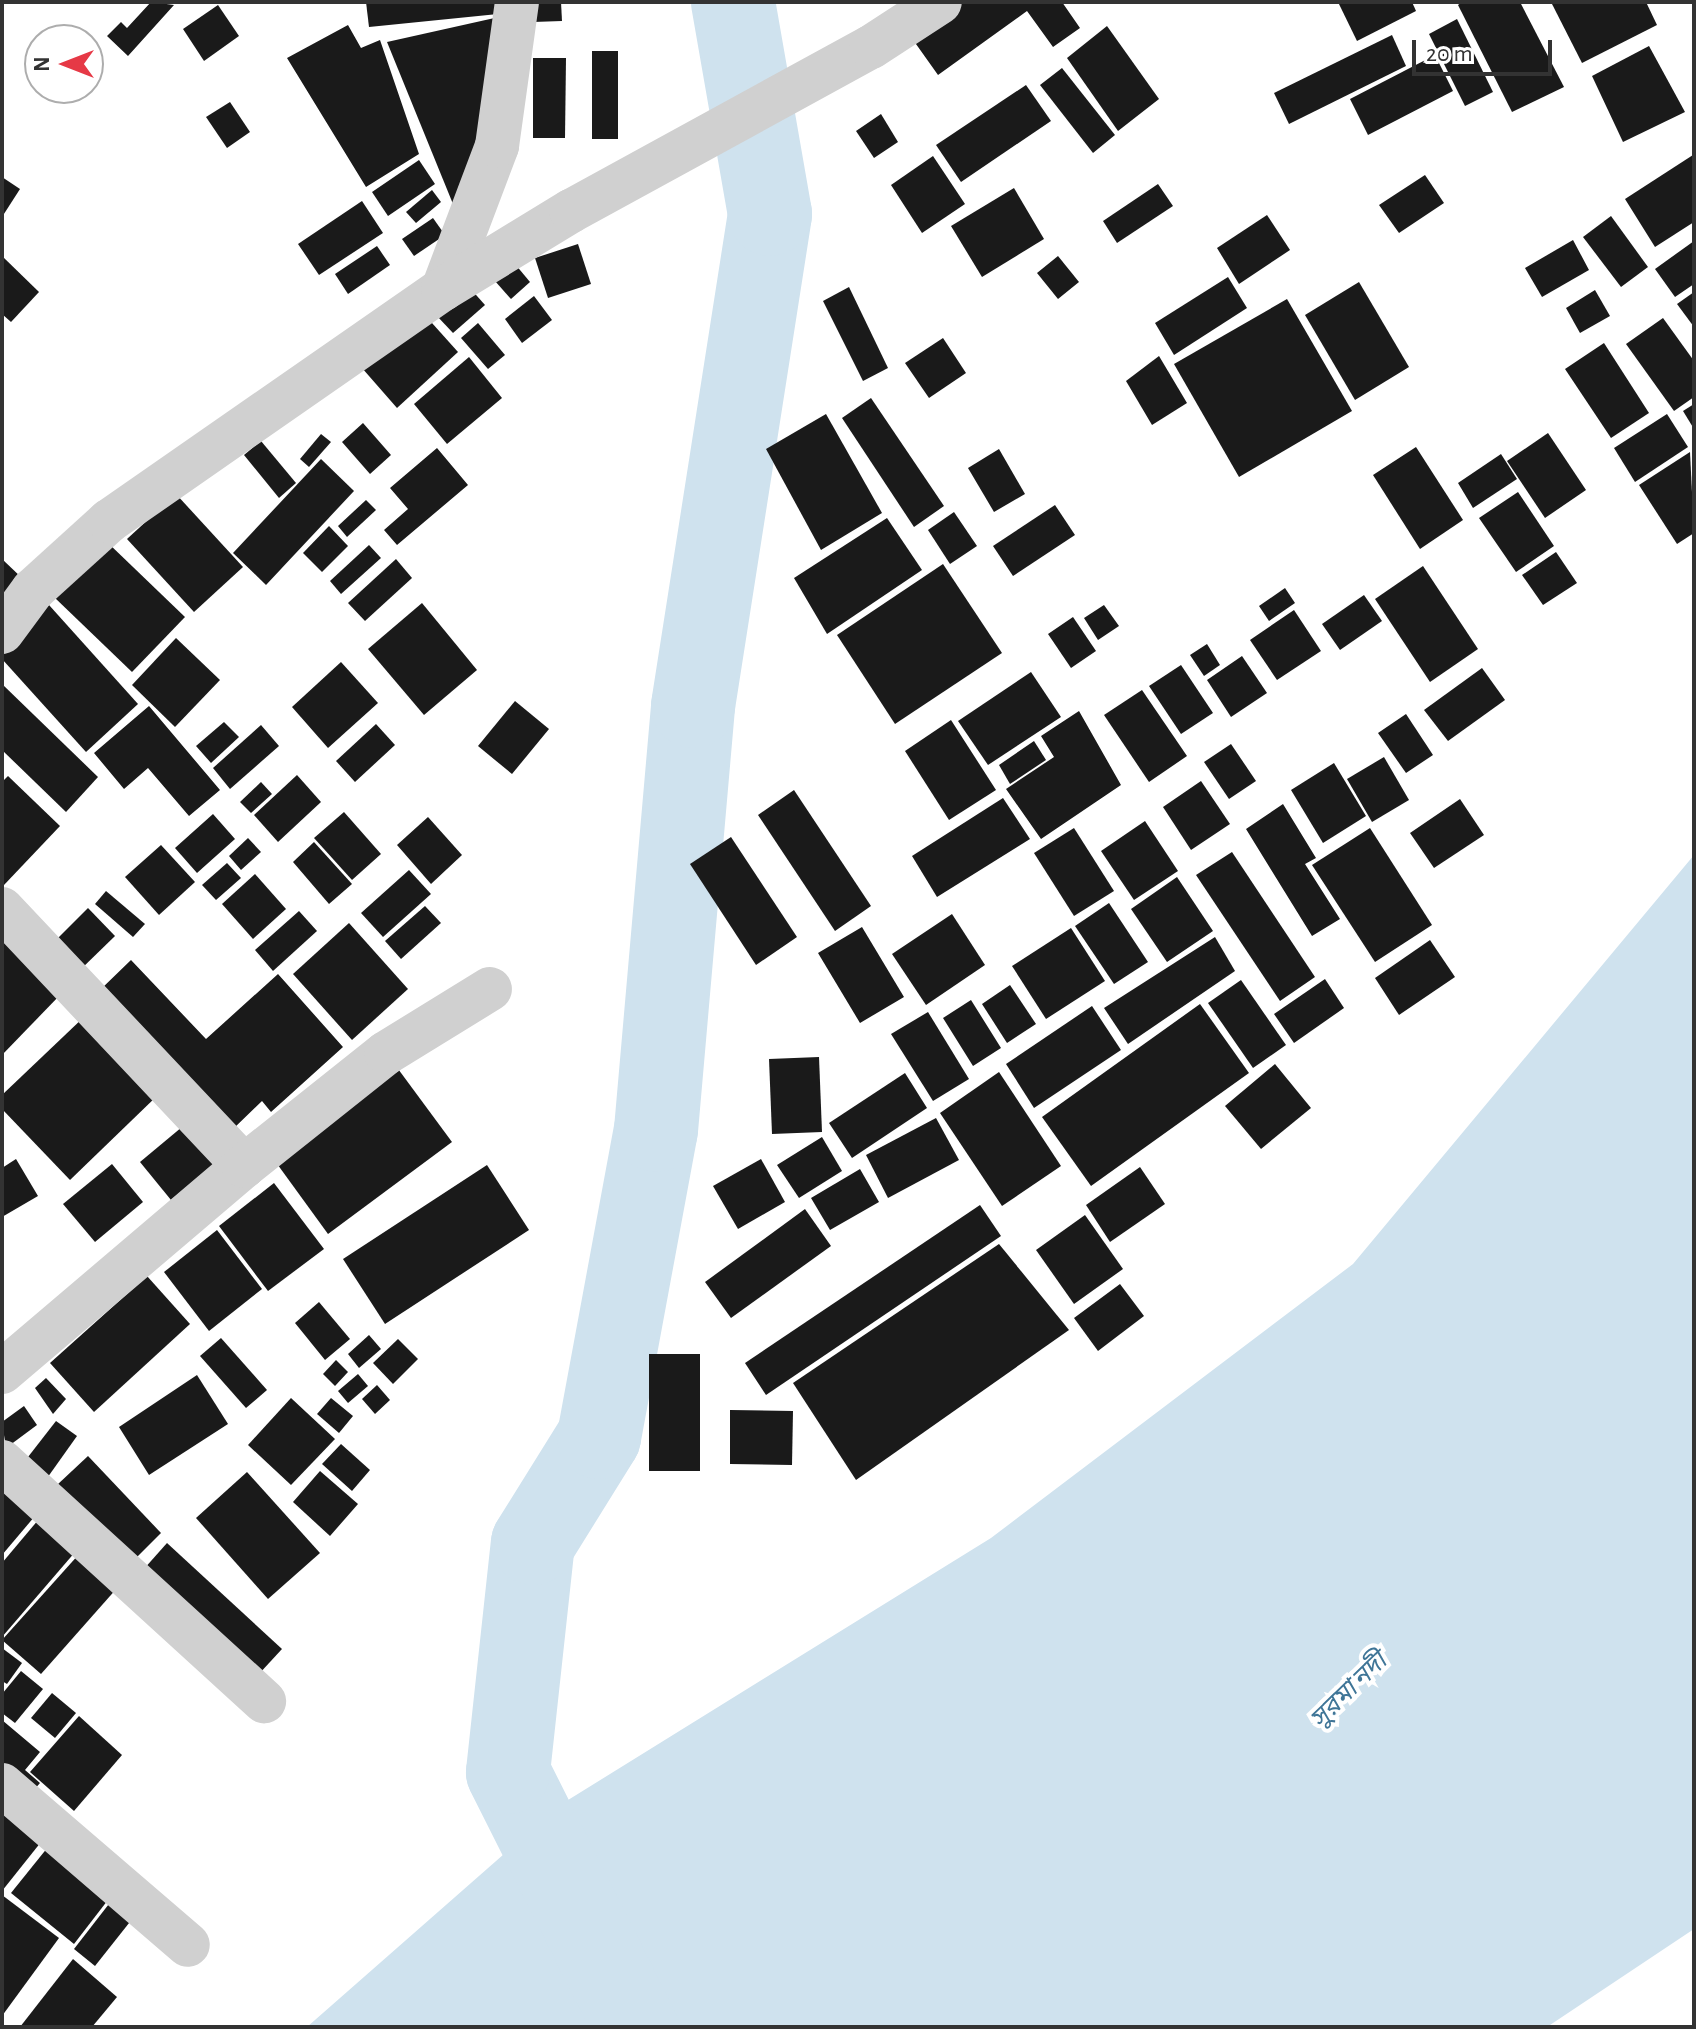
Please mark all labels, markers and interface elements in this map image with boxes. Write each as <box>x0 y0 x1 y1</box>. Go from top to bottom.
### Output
north arrow <box>24 24 104 104</box>
scale bar <box>1416 24 1556 74</box>
text: 20 m <box>1426 42 1473 66</box>
text: N <box>31 56 53 72</box>
water label: সুরমা নদী <box>1304 1647 1394 1735</box>

